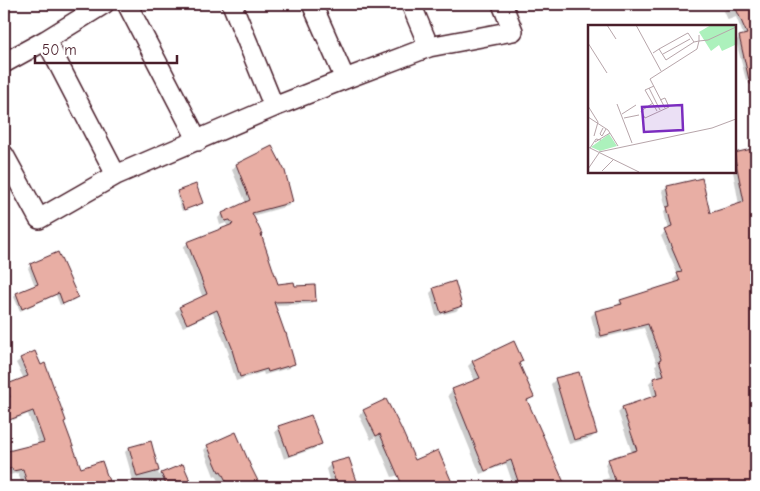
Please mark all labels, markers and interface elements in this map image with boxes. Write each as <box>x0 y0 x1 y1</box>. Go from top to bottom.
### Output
inset map <box>588 25 735 172</box>
scale bar <box>35 32 178 64</box>
text: 50 m <box>42 41 77 59</box>

